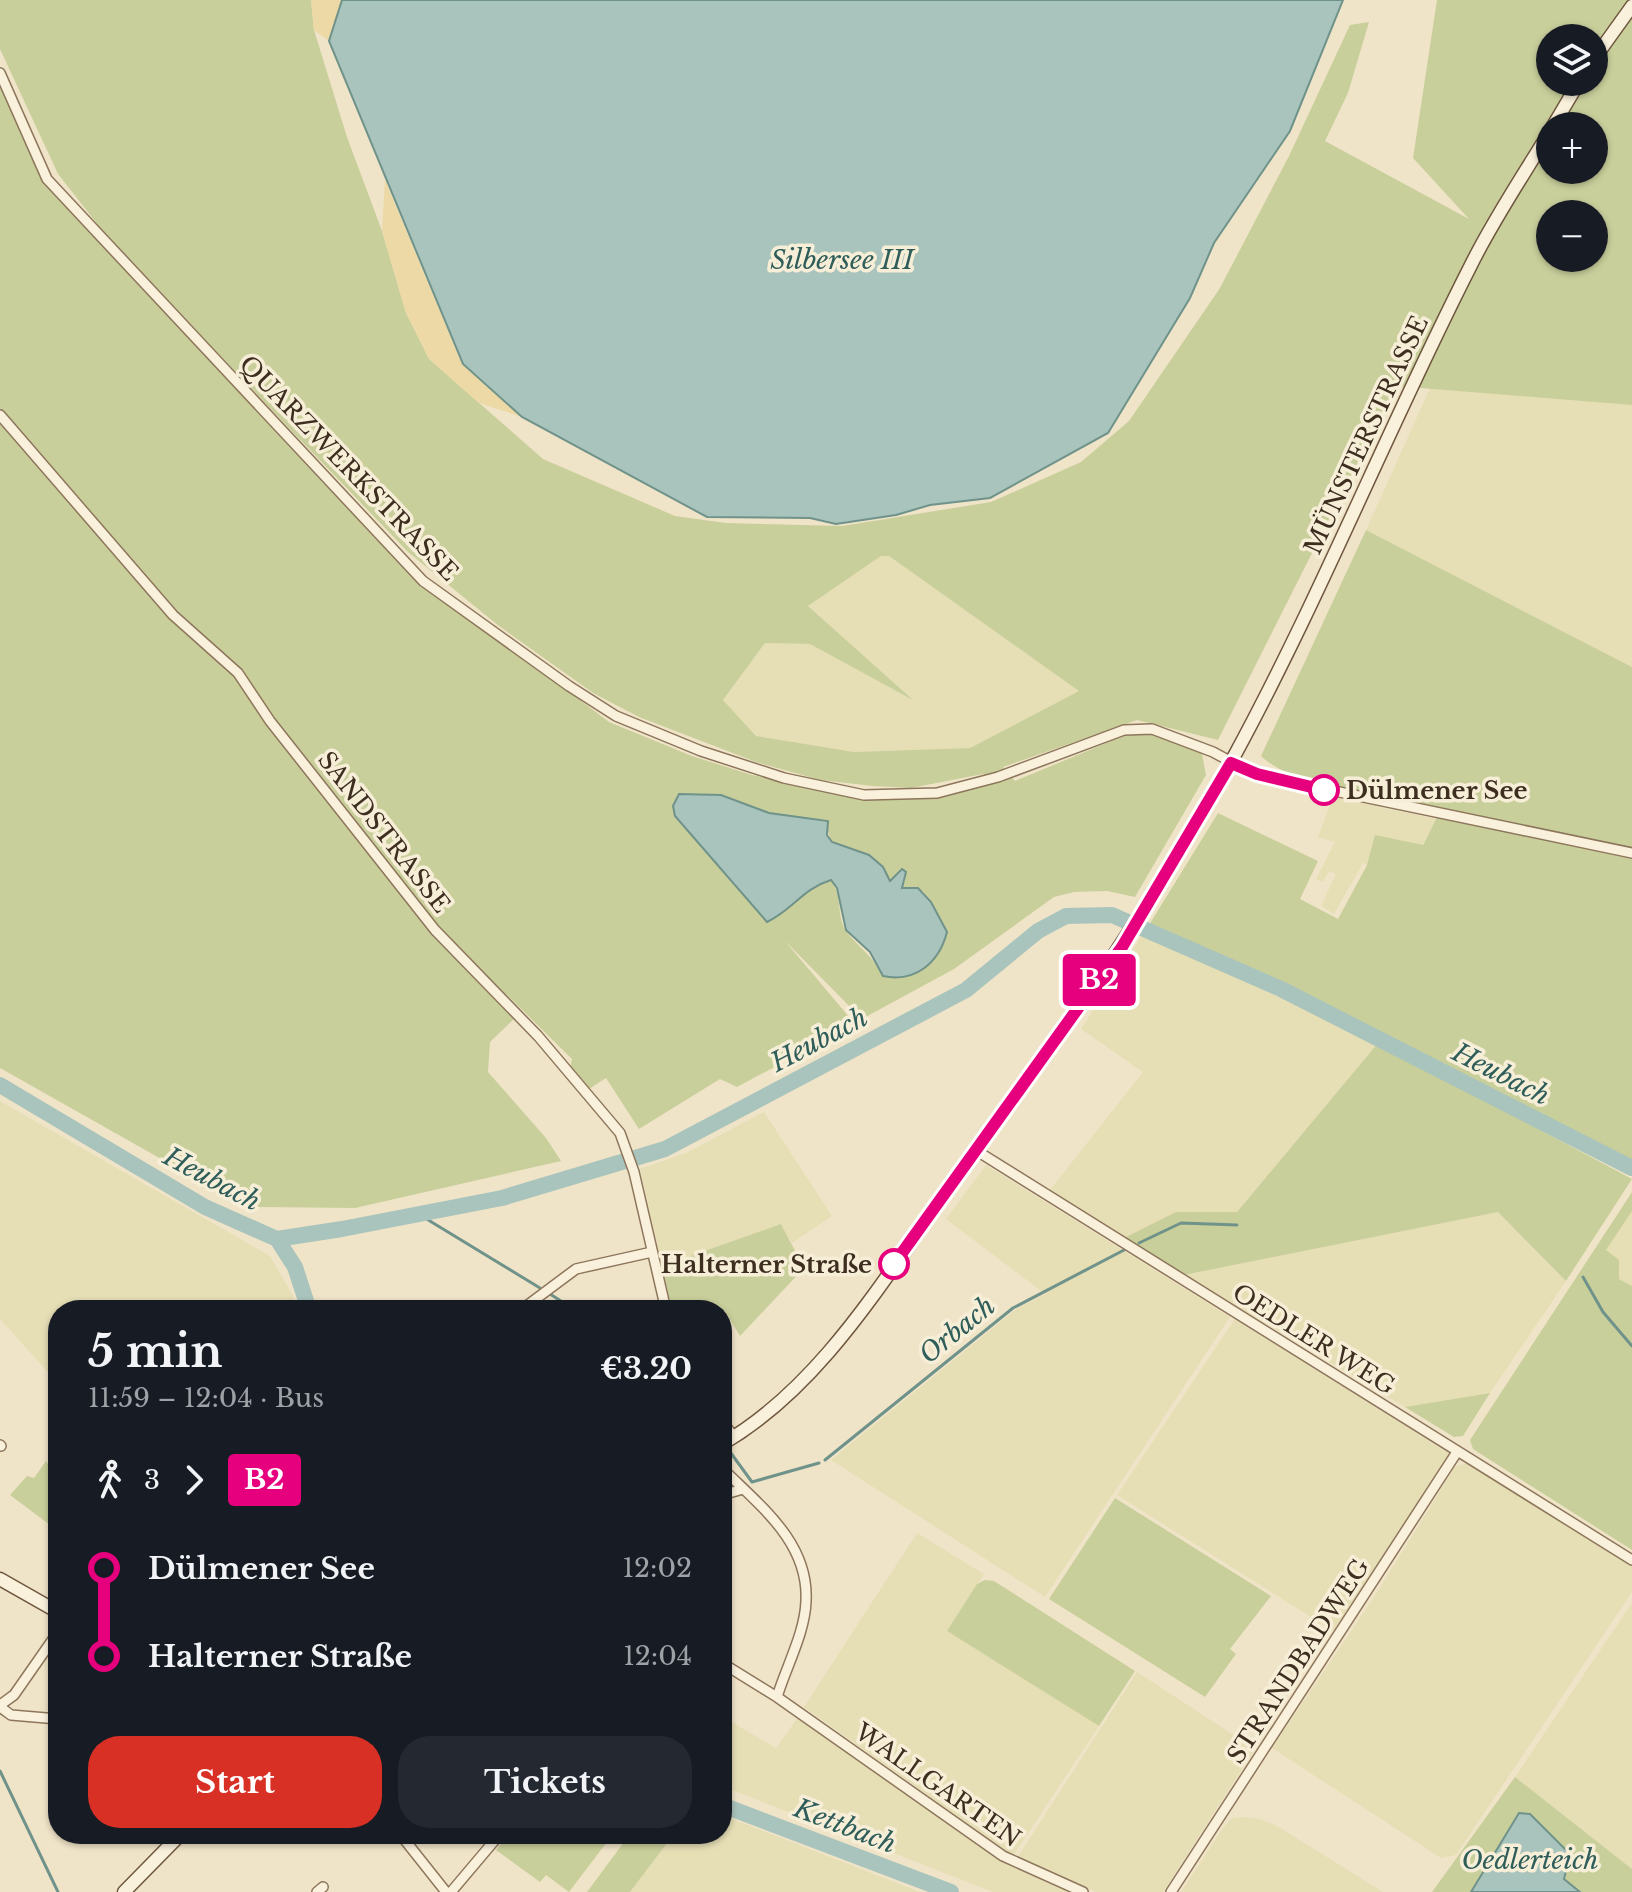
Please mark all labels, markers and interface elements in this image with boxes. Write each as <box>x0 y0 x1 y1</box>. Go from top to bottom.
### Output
map controls <box>1536 24 1608 272</box>
button: layers <box>1536 24 1608 96</box>
button: + <box>1536 112 1608 184</box>
button: − <box>1536 200 1608 272</box>
water label: Silbersee III <box>770 244 916 276</box>
street label: MÜNSTERSTRASSE <box>1297 311 1434 559</box>
street label: QUARZWERKSTRASSE <box>234 349 464 587</box>
street label: SANDSTRASSE <box>312 745 456 919</box>
marker: Dülmener See <box>1309 775 1339 805</box>
place label: Dülmener See <box>1346 776 1528 805</box>
line badge: B2 <box>1063 954 1135 1006</box>
text: B2 <box>1079 962 1119 997</box>
water label: Heubach <box>764 1001 873 1079</box>
water label: Heubach <box>1446 1035 1555 1112</box>
water label: Heubach <box>157 1140 266 1218</box>
marker: Halterner Straße <box>879 1249 909 1279</box>
place label: Halterner Straße <box>661 1250 872 1279</box>
street label: OEDLER WEG <box>1227 1277 1401 1401</box>
water label: Orbach <box>913 1290 1001 1370</box>
text: 5 min <box>88 1324 222 1379</box>
text: €3.20 <box>600 1350 692 1387</box>
text: 11:59 – 12:04 · Bus <box>88 1382 324 1414</box>
icon: walk <box>88 1458 132 1502</box>
icon: forward <box>172 1458 216 1502</box>
text: B2 <box>244 1462 285 1497</box>
text: 3 <box>144 1464 160 1496</box>
text: Dülmener See <box>148 1550 375 1587</box>
text: 12:02 <box>622 1552 692 1584</box>
street label: STRANDBADWEG <box>1221 1553 1375 1769</box>
text: Halterner Straße <box>148 1638 412 1675</box>
text: 12:04 <box>623 1640 692 1672</box>
street label: WALLGARTEN <box>849 1716 1026 1853</box>
button: Start <box>88 1736 382 1828</box>
button: Tickets <box>398 1736 692 1828</box>
water label: Kettbach <box>789 1792 900 1860</box>
water label: Oedlerteich <box>1461 1844 1599 1876</box>

